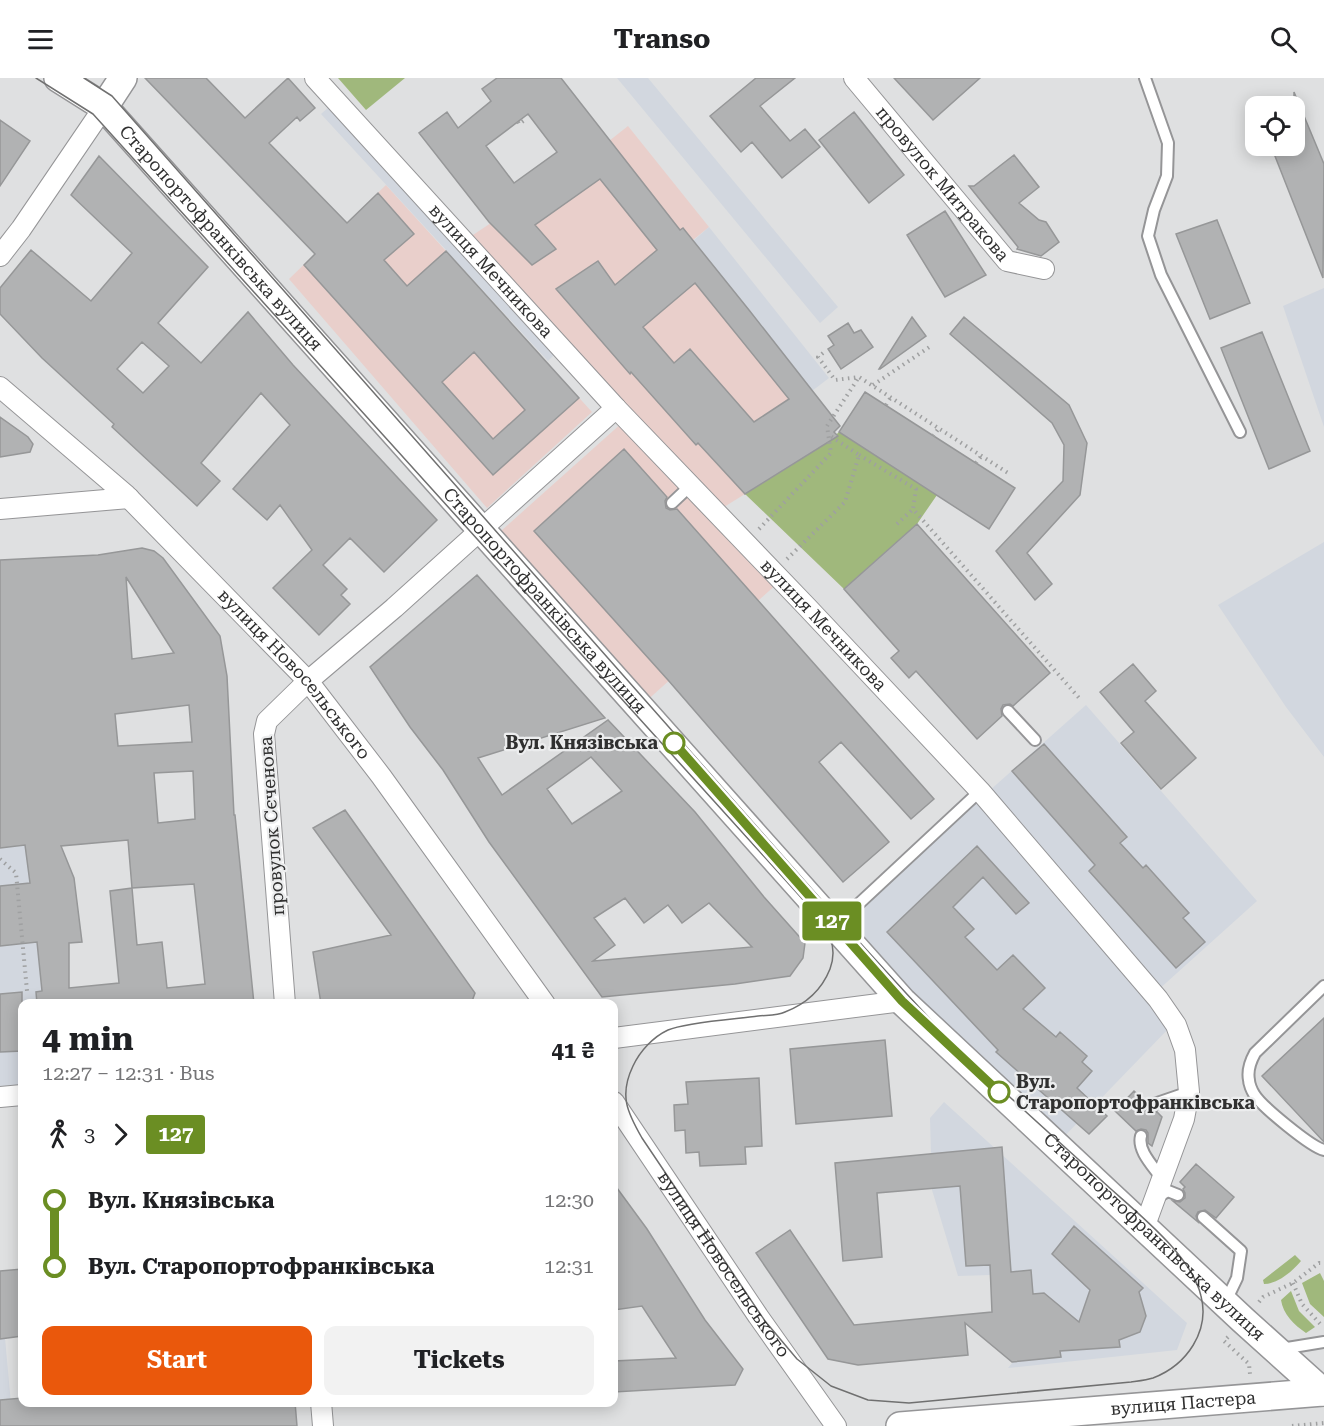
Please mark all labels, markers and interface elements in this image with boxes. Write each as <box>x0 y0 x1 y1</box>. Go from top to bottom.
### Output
icon: menu <box>24 23 57 56</box>
text: Transo <box>614 23 710 55</box>
icon: search <box>1267 23 1300 56</box>
map controls <box>1245 96 1305 156</box>
button: locate <box>1245 96 1305 156</box>
street label: провулок Митракова <box>872 102 1014 266</box>
street label: Старопортофранківська вулиця <box>115 121 327 355</box>
street label: вулиця Мечникова <box>425 199 558 342</box>
street label: Старопортофранківська вулиця <box>439 483 651 717</box>
street label: вулиця Мечникова <box>757 554 891 695</box>
street label: вулиця Новосельського <box>214 584 375 763</box>
place label: Вул. Князівська <box>505 732 658 753</box>
marker: Вул. Князівська <box>663 732 685 754</box>
street label: провулок Сєченова <box>255 735 288 916</box>
line badge: 127 <box>798 902 866 940</box>
text: 127 <box>814 909 850 933</box>
text: 4 min <box>42 1019 134 1058</box>
text: 41 ₴ <box>551 1038 594 1063</box>
text: 12:27 – 12:31 · Bus <box>42 1061 214 1085</box>
place label: Вул. Старопортофранківська <box>1016 1071 1256 1113</box>
marker: Вул. Старопортофранківська <box>988 1081 1010 1103</box>
icon: walk <box>42 1118 75 1151</box>
icon: forward <box>104 1118 137 1151</box>
text: 3 <box>84 1122 95 1146</box>
text: 127 <box>158 1122 193 1146</box>
street label: Старопортофранківська вулиця <box>1040 1128 1270 1345</box>
street label: вулиця Новосельського <box>654 1167 795 1361</box>
text: Вул. Князівська <box>88 1188 275 1213</box>
text: 12:30 <box>544 1188 594 1212</box>
text: Вул. Старопортофранківська <box>88 1254 434 1279</box>
text: 12:31 <box>544 1254 594 1278</box>
button: Start <box>42 1326 312 1395</box>
button: Tickets <box>324 1326 594 1395</box>
street label: вулиця Пастера <box>1110 1386 1257 1419</box>

